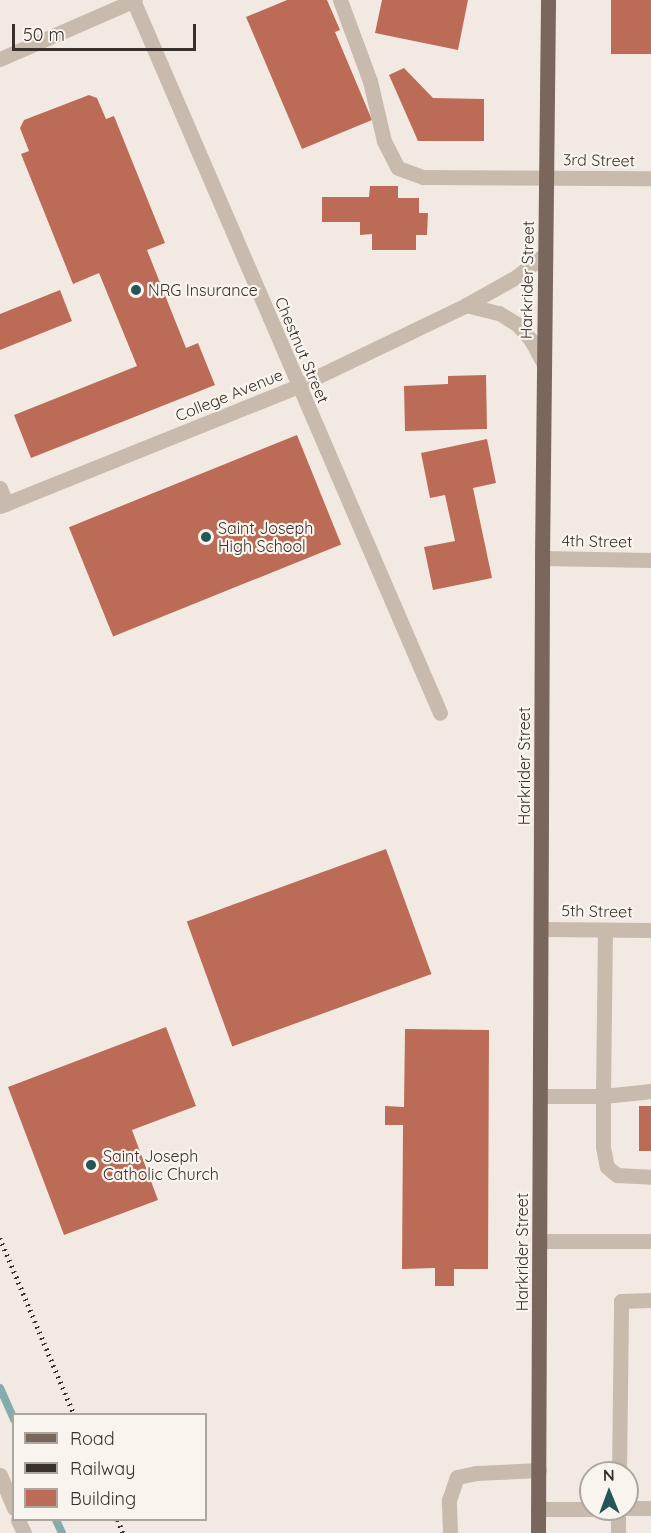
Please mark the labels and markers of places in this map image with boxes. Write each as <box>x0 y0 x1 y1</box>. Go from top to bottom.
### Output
place label: NRG Insurance <box>148 280 258 300</box>
marker: NRG Insurance <box>129 283 143 297</box>
place label: Saint Joseph High School <box>218 518 313 556</box>
marker: Saint Joseph High School <box>199 530 213 544</box>
place label: Saint Joseph Catholic Church <box>103 1146 219 1184</box>
marker: Saint Joseph Catholic Church <box>84 1158 98 1172</box>

